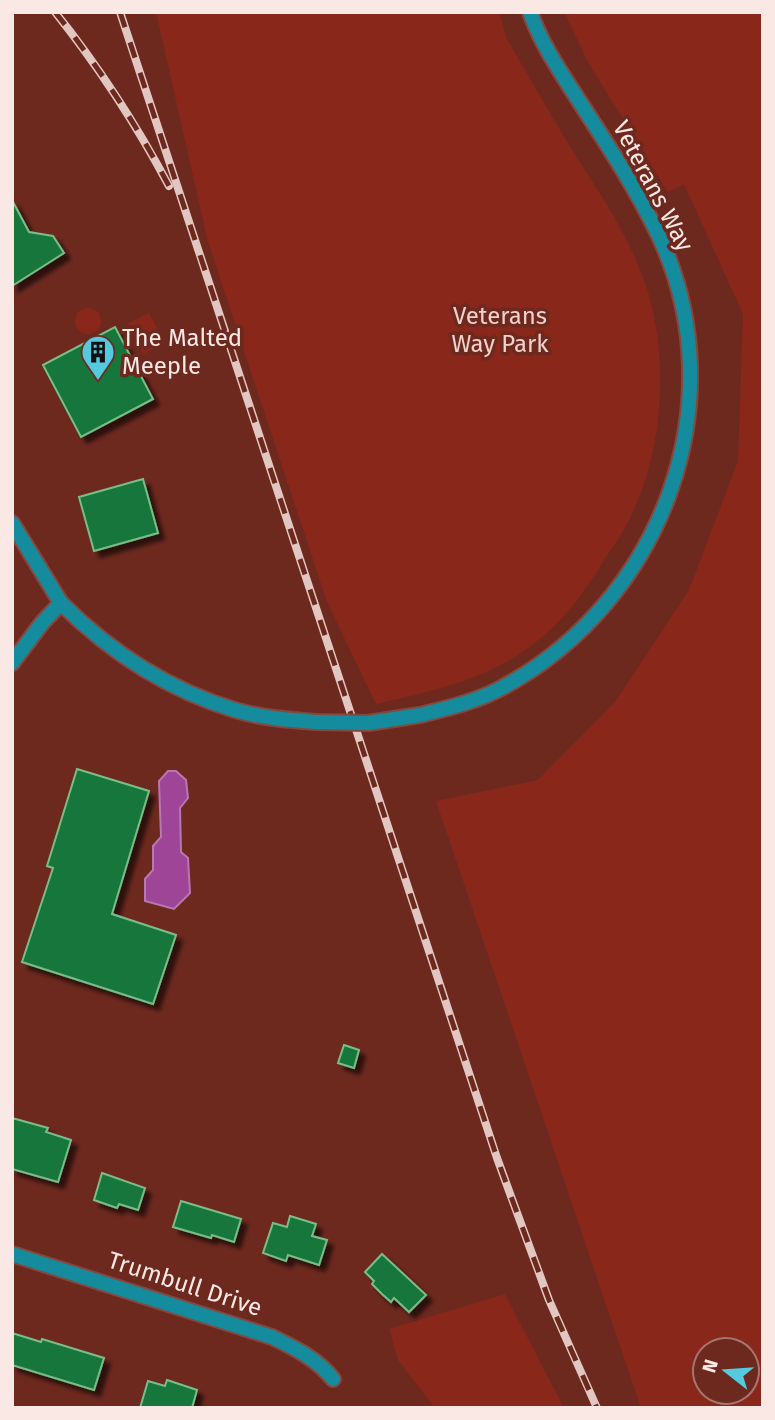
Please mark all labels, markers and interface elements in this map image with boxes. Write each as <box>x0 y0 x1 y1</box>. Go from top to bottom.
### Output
street label: Veterans Way <box>607 116 699 256</box>
park label: Veterans Way Park <box>451 302 549 358</box>
place label: The Malted Meeple <box>122 324 242 380</box>
building icon: The Malted Meeple <box>79 333 117 382</box>
street label: Trumbull Drive <box>104 1246 266 1322</box>
north arrow <box>691 1336 761 1406</box>
text: N <box>697 1357 723 1376</box>

